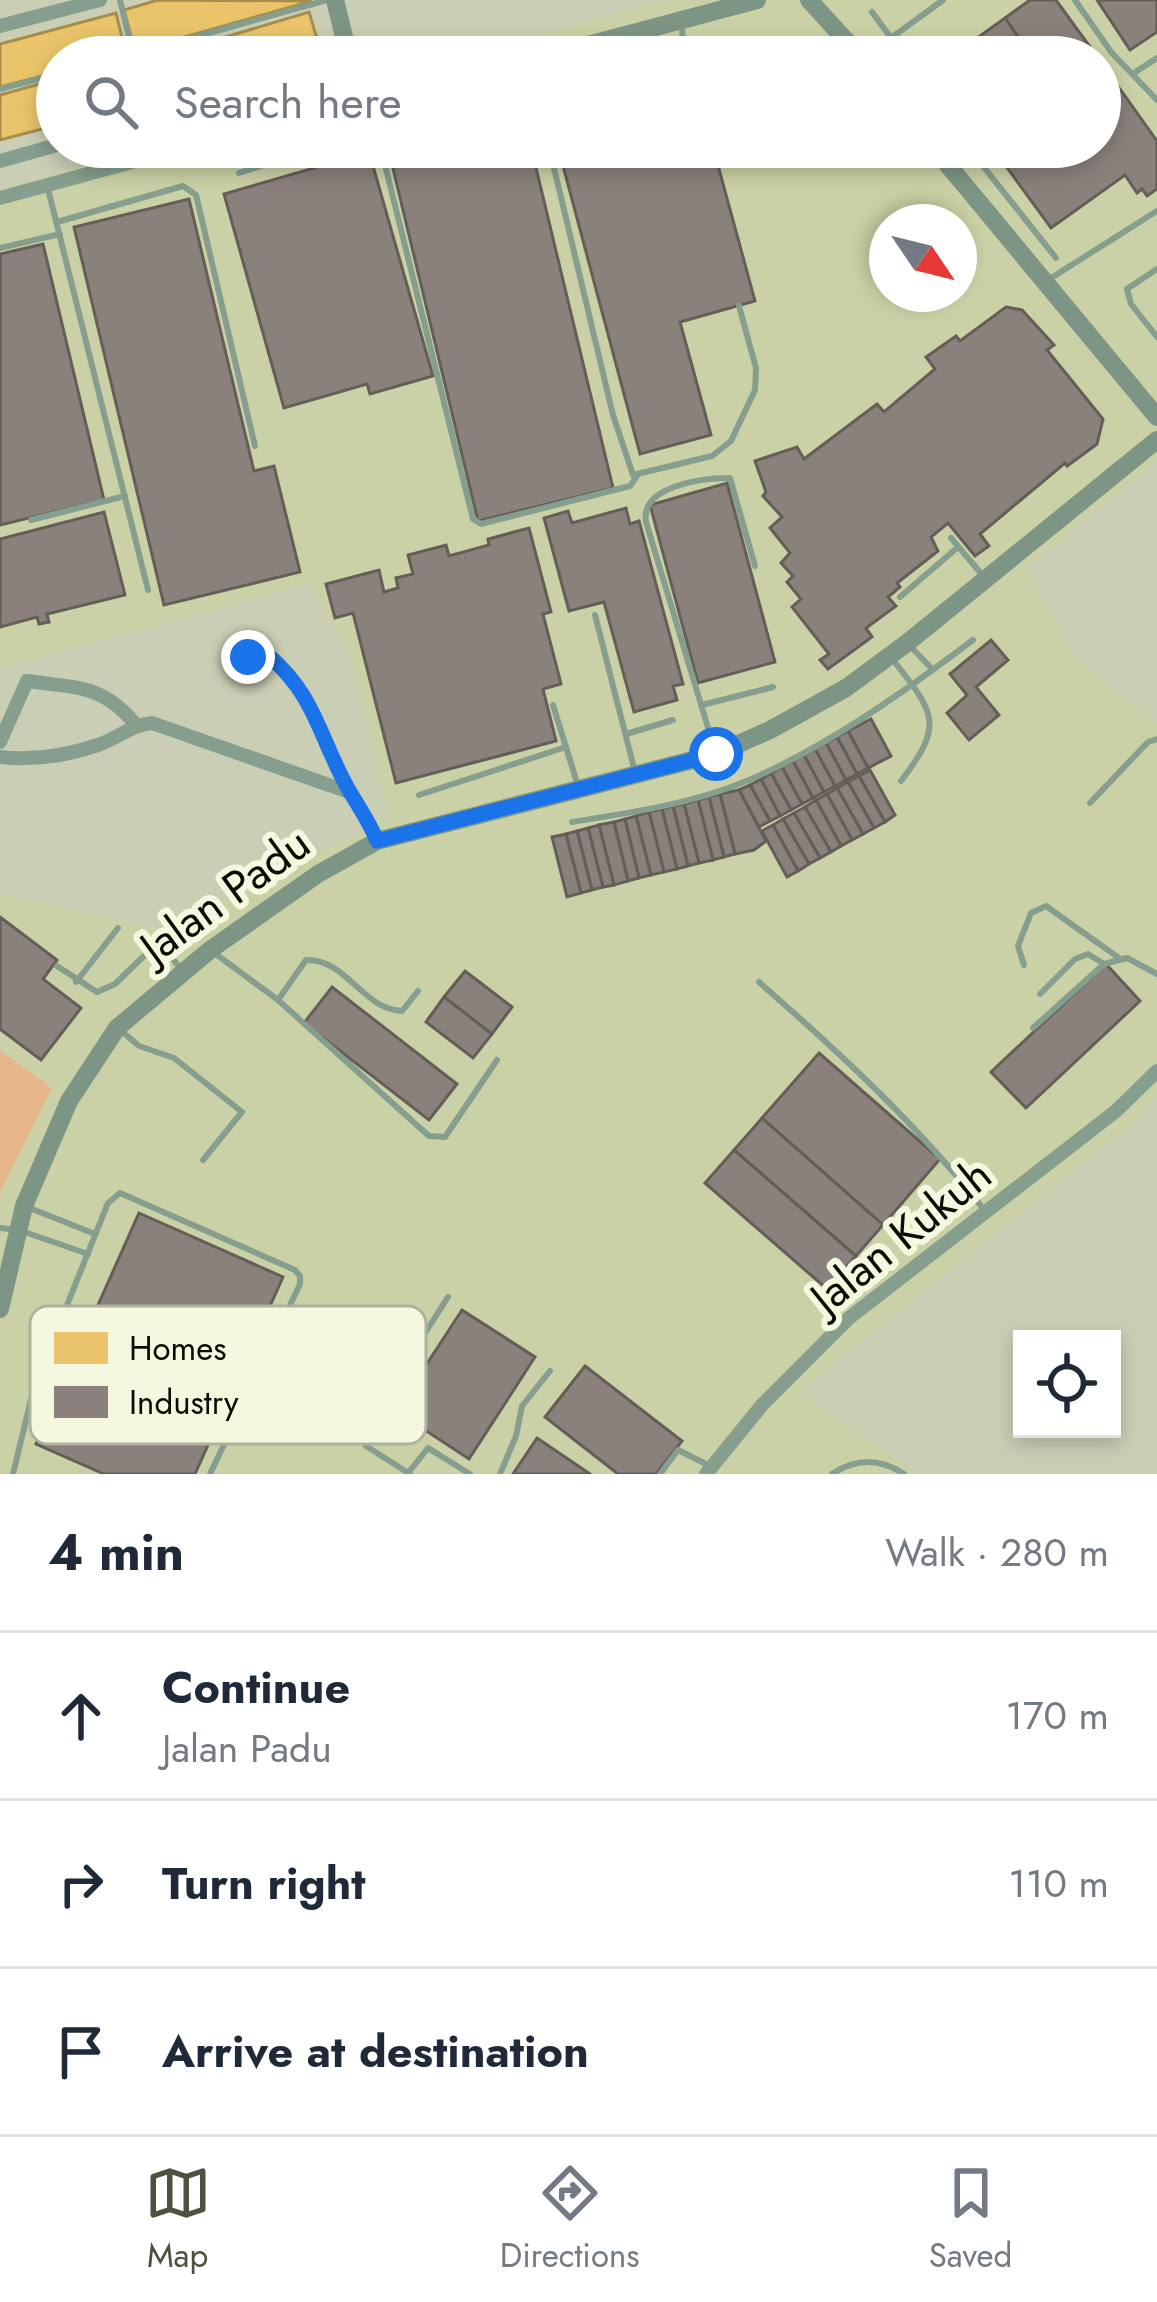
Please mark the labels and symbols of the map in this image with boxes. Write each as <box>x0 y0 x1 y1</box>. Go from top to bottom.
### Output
north arrow <box>869 204 977 312</box>
route end <box>221 630 275 684</box>
route start <box>689 727 743 781</box>
street label: Jalan Padu <box>123 811 323 982</box>
street label: Jalan Kukuh <box>793 1143 1005 1332</box>
legend <box>30 1306 426 1444</box>
text: Homes <box>129 1325 227 1372</box>
text: Industry <box>129 1379 239 1426</box>

